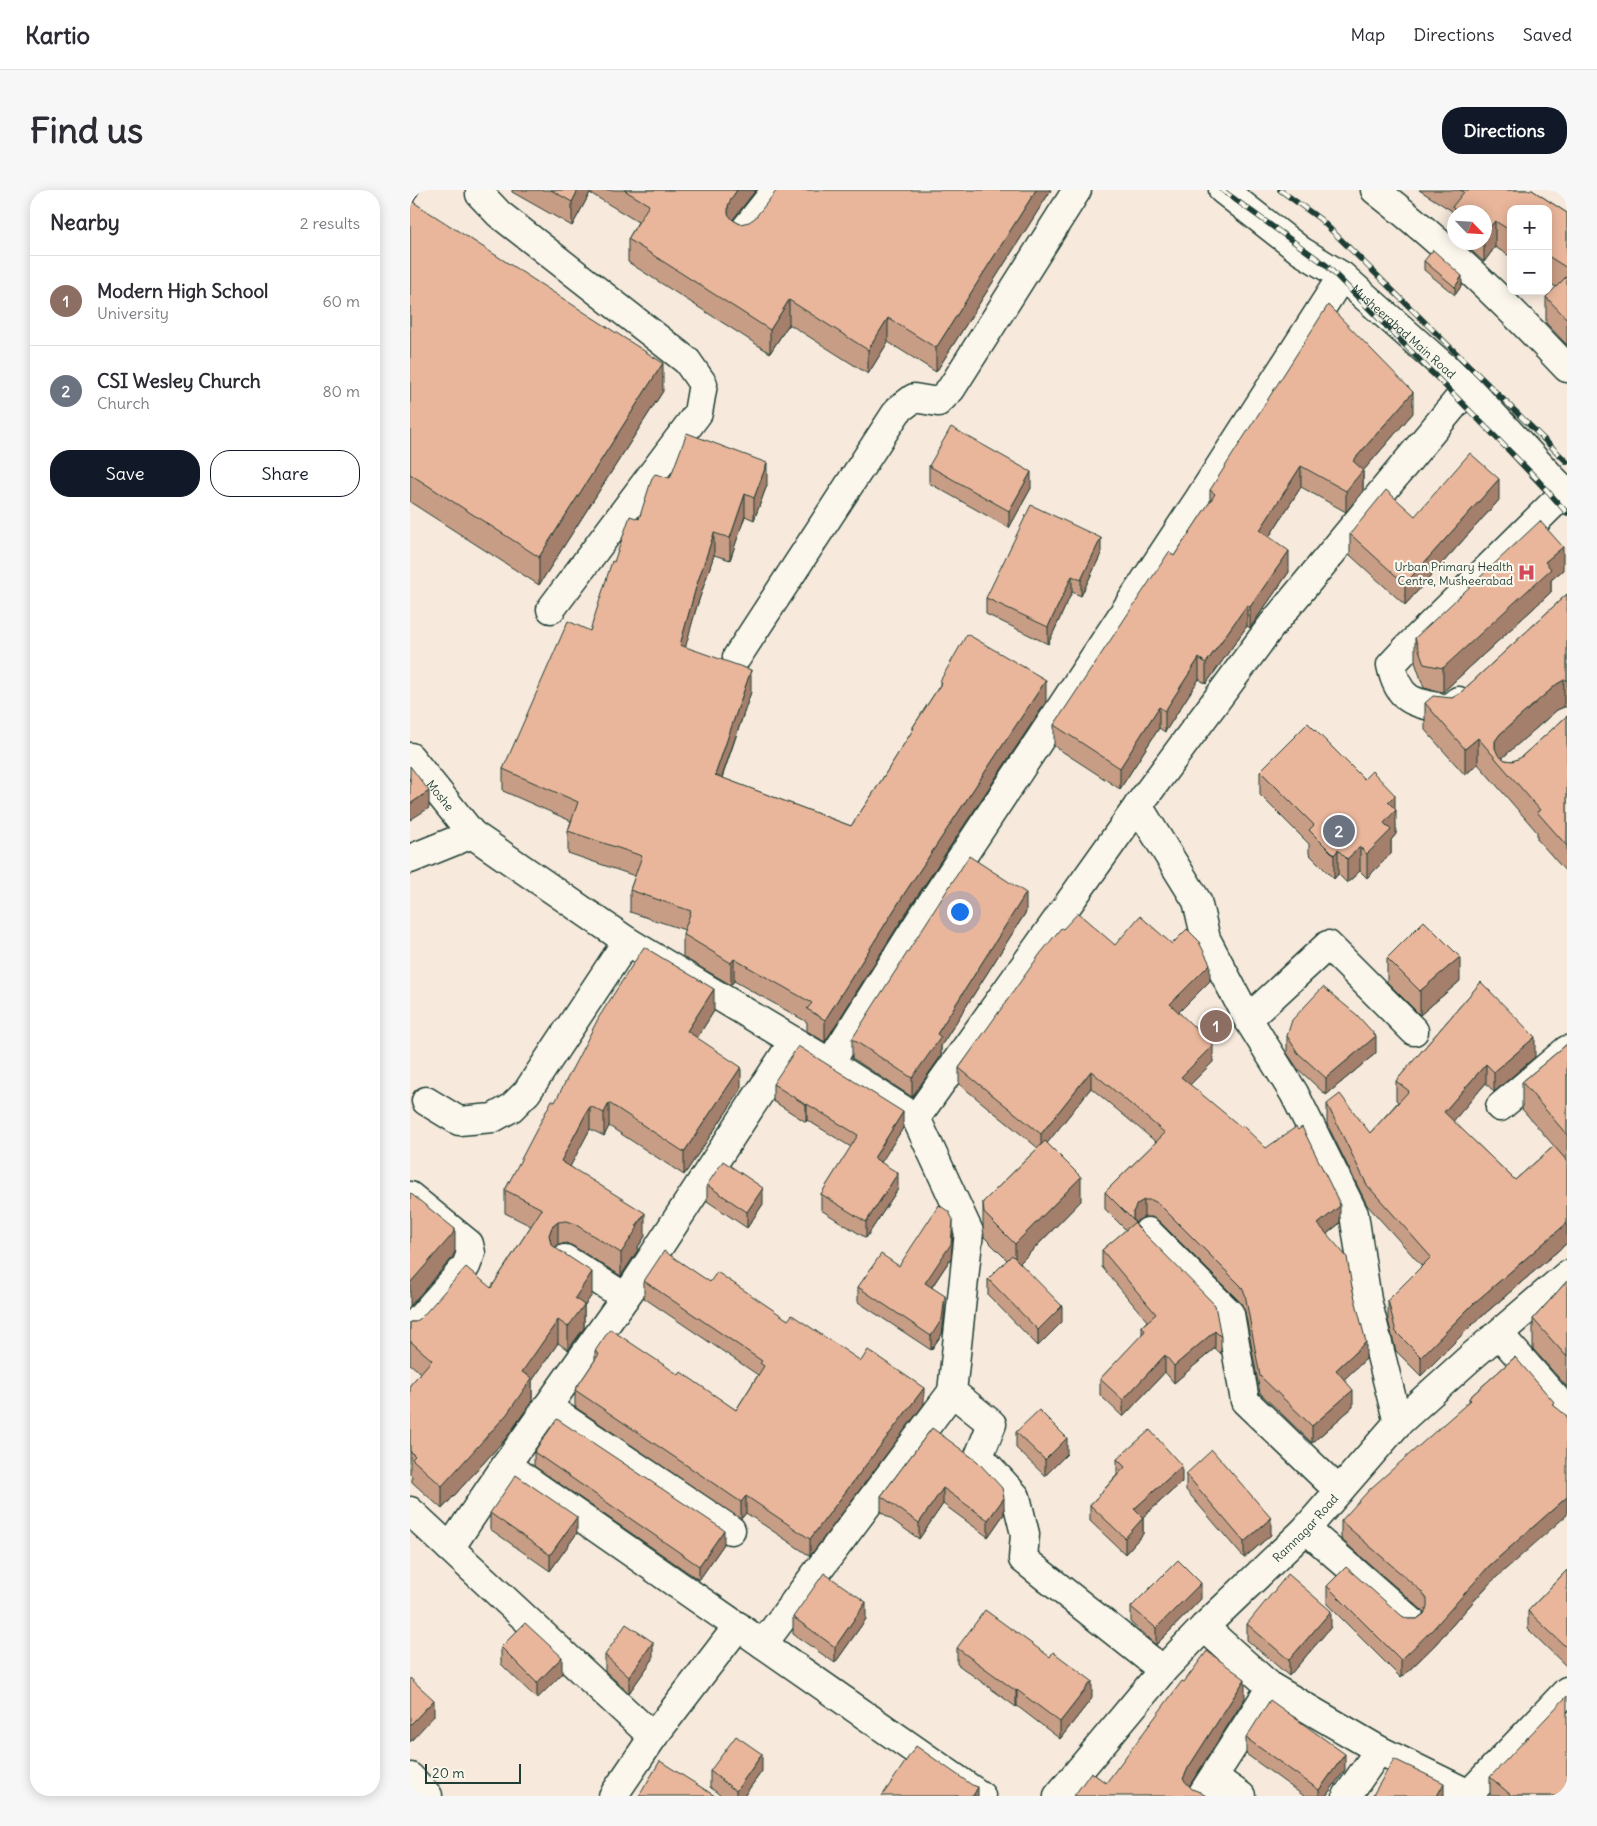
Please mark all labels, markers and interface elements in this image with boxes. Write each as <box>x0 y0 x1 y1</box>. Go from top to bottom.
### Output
text: Kartio <box>25 20 90 50</box>
text: Map <box>1350 23 1385 46</box>
text: Directions <box>1413 23 1495 46</box>
text: Saved <box>1523 23 1572 46</box>
button: Directions <box>1442 107 1567 154</box>
text: Find us <box>30 108 143 152</box>
north arrow <box>1447 205 1492 250</box>
map controls <box>1507 205 1552 295</box>
button: + <box>1507 205 1552 250</box>
text: Nearby <box>50 209 120 236</box>
text: 2 results <box>300 213 360 233</box>
button: − <box>1507 250 1552 295</box>
text: Modern High School <box>97 279 268 303</box>
street label: Musheerabad Main Road <box>1349 281 1459 381</box>
text: 1 <box>63 291 69 311</box>
text: 60 m <box>322 291 360 311</box>
text: University <box>97 303 169 323</box>
text: CSI Wesley Church <box>97 369 261 393</box>
text: 2 <box>62 381 70 401</box>
text: 80 m <box>322 381 360 401</box>
text: Church <box>97 393 150 413</box>
button: Save <box>50 450 200 497</box>
button: Share <box>210 450 360 497</box>
place label: Urban Primary Health Centre, Musheerabad <box>1394 559 1513 588</box>
hospital icon: Urban Primary Health Centre, Musheerabad <box>1517 563 1537 583</box>
street label: Moshe <box>424 777 458 814</box>
pin: 2 <box>1323 812 1355 850</box>
your location <box>947 899 973 925</box>
pin: 1 <box>1200 1007 1232 1045</box>
street label: Ramnagar Road <box>1269 1491 1341 1565</box>
scale bar <box>425 1761 521 1784</box>
text: 20 m <box>432 1764 465 1782</box>

